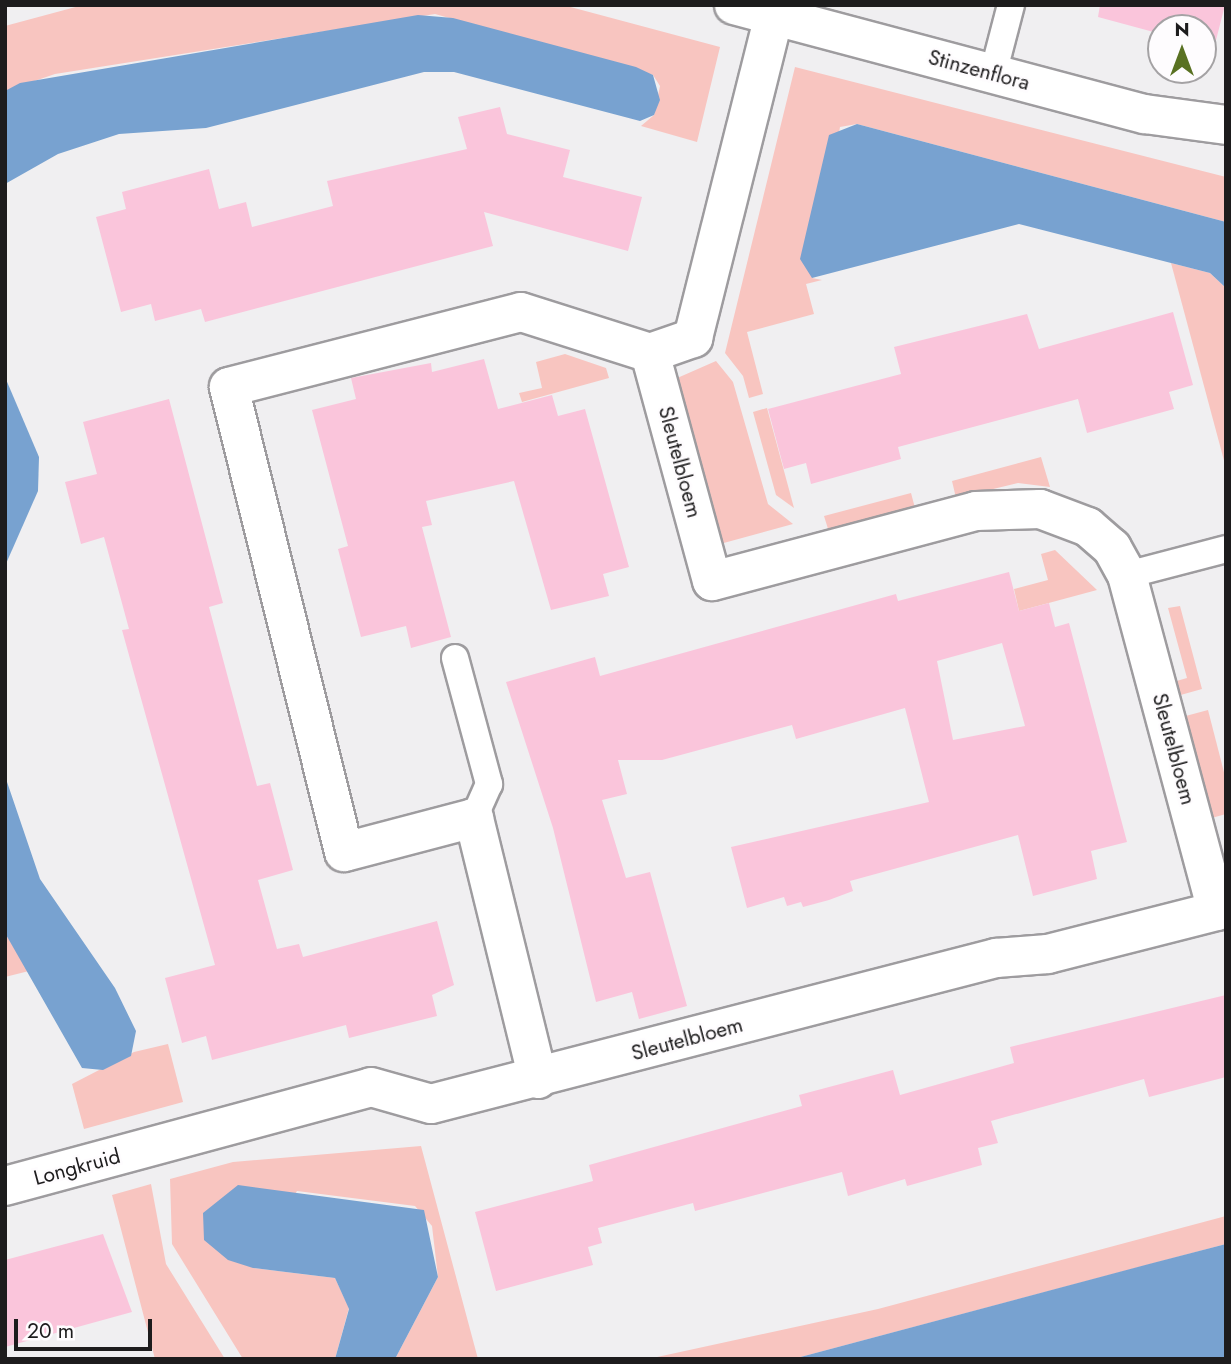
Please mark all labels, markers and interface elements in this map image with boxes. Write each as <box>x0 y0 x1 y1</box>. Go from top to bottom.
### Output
north arrow <box>1147 14 1217 84</box>
text: N <box>1174 16 1190 43</box>
street label: Stinzenflora <box>926 44 1032 96</box>
street label: Sleutelbloem <box>653 404 707 520</box>
street label: Sleutelbloem <box>1147 691 1201 807</box>
street label: Sleutelbloem <box>629 1012 745 1066</box>
street label: Longkruid <box>31 1143 123 1191</box>
scale bar <box>18 1304 156 1348</box>
text: 20 m <box>27 1316 74 1346</box>

